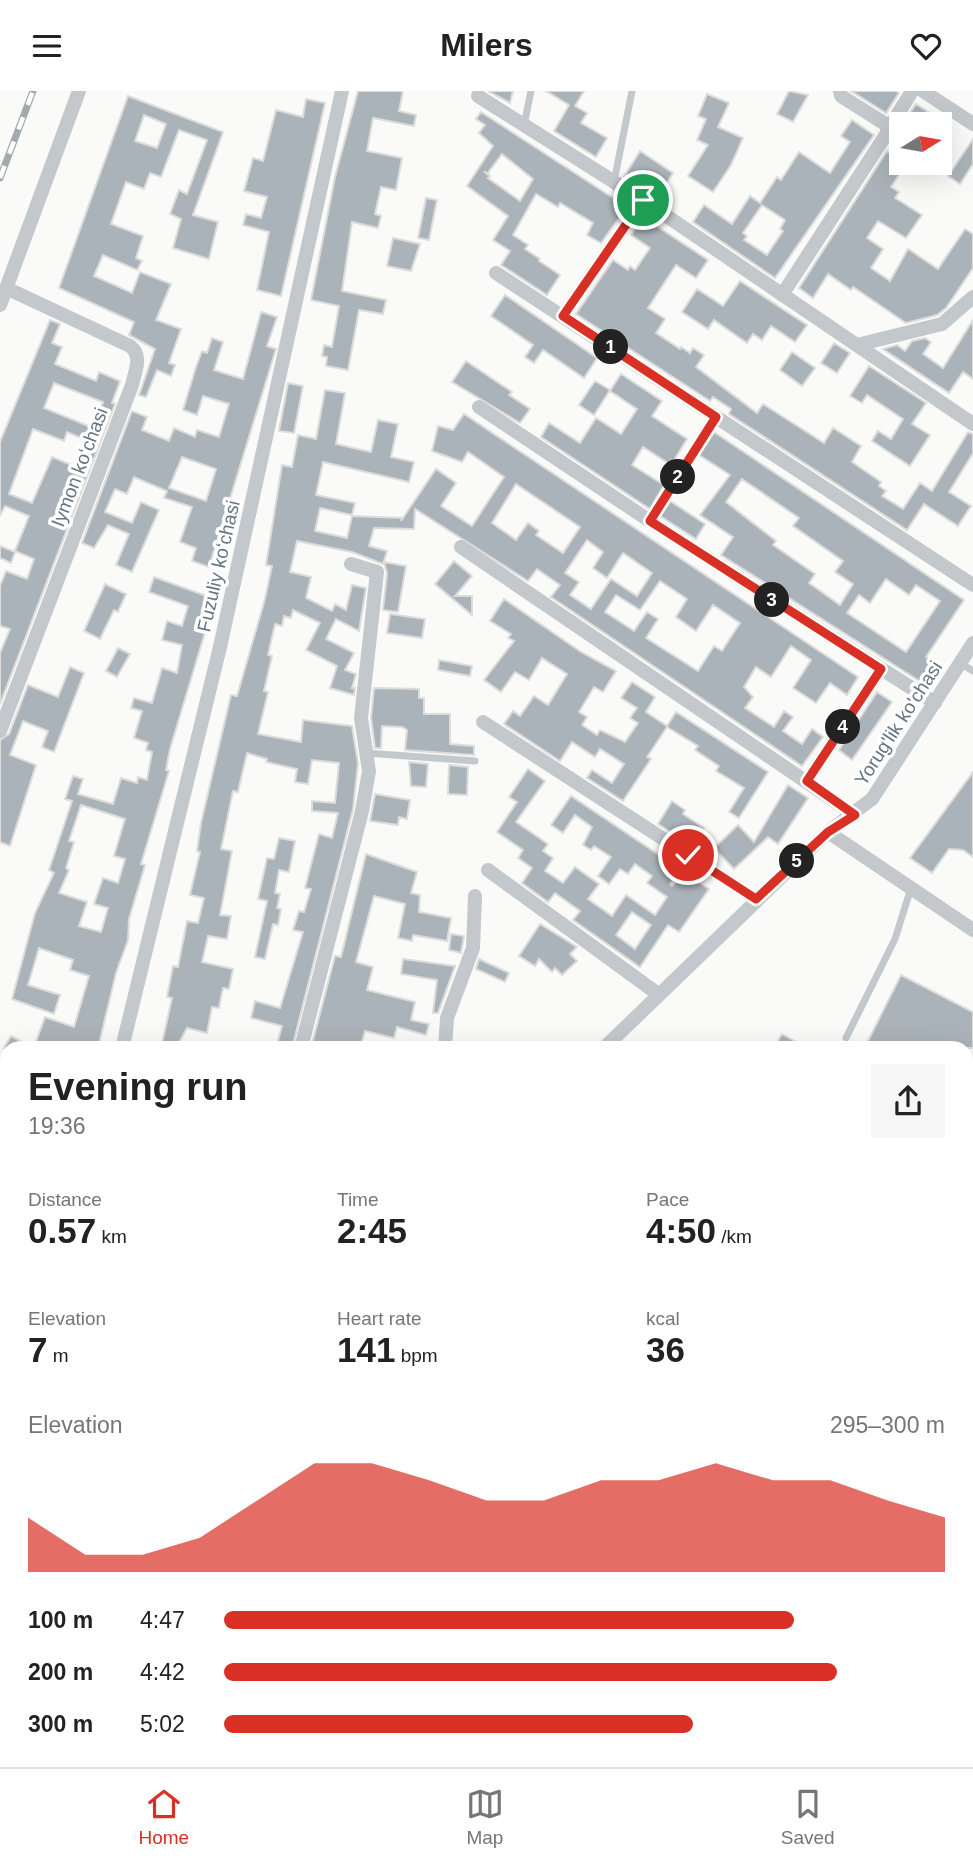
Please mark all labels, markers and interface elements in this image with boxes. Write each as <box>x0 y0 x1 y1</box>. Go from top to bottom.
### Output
icon: menu <box>28 27 66 65</box>
text: Milers <box>440 27 533 63</box>
icon: heart <box>907 27 945 65</box>
north arrow <box>889 112 952 175</box>
map controls <box>889 112 952 175</box>
pin <box>613 170 673 230</box>
icon: arrive <box>624 181 662 219</box>
pin: 1 <box>594 329 628 365</box>
text: 1 <box>605 336 616 357</box>
street label: Iymon koʻchasi <box>47 405 112 530</box>
pin: 2 <box>660 459 696 495</box>
text: 2 <box>672 466 683 487</box>
street label: Fuzuliy koʻchasi <box>193 498 244 634</box>
pin: 3 <box>754 582 790 617</box>
text: 3 <box>766 589 777 610</box>
street label: Yorug'lik ko'chasi <box>850 657 946 789</box>
pin: 4 <box>826 709 860 745</box>
text: 4 <box>837 716 848 737</box>
pin <box>658 825 718 885</box>
icon: check <box>669 836 707 874</box>
pin: 5 <box>780 843 814 879</box>
text: 5 <box>791 850 802 871</box>
button: share <box>871 1064 945 1138</box>
text: Evening run <box>28 1066 248 1108</box>
text: 19:36 <box>28 1113 86 1139</box>
text: Distance <box>28 1189 102 1210</box>
text: Time <box>337 1189 379 1210</box>
text: Pace <box>646 1189 689 1210</box>
text: 0.57 <box>28 1211 96 1250</box>
text: 2:45 <box>337 1211 407 1250</box>
text: 4:50 <box>646 1211 716 1250</box>
text: km <box>96 1226 127 1247</box>
text: /km <box>716 1226 752 1247</box>
text: Elevation <box>28 1308 106 1329</box>
text: Heart rate <box>337 1308 421 1329</box>
text: kcal <box>646 1308 680 1329</box>
text: 7 <box>28 1330 47 1369</box>
text: 141 <box>337 1330 395 1369</box>
text: 36 <box>646 1330 685 1369</box>
text: m <box>47 1345 69 1366</box>
text: bpm <box>395 1345 438 1366</box>
text: Elevation <box>28 1412 123 1438</box>
text: 295–300 m <box>830 1412 945 1438</box>
text: 100 m <box>28 1607 93 1633</box>
text: 4:47 <box>140 1607 185 1633</box>
text: 200 m <box>28 1659 93 1685</box>
text: 4:42 <box>140 1659 185 1685</box>
text: 300 m <box>28 1711 93 1737</box>
text: 5:02 <box>140 1711 185 1737</box>
tab: Home <box>138 1785 189 1849</box>
tab: Map <box>466 1785 504 1849</box>
tab: Saved <box>781 1785 835 1849</box>

